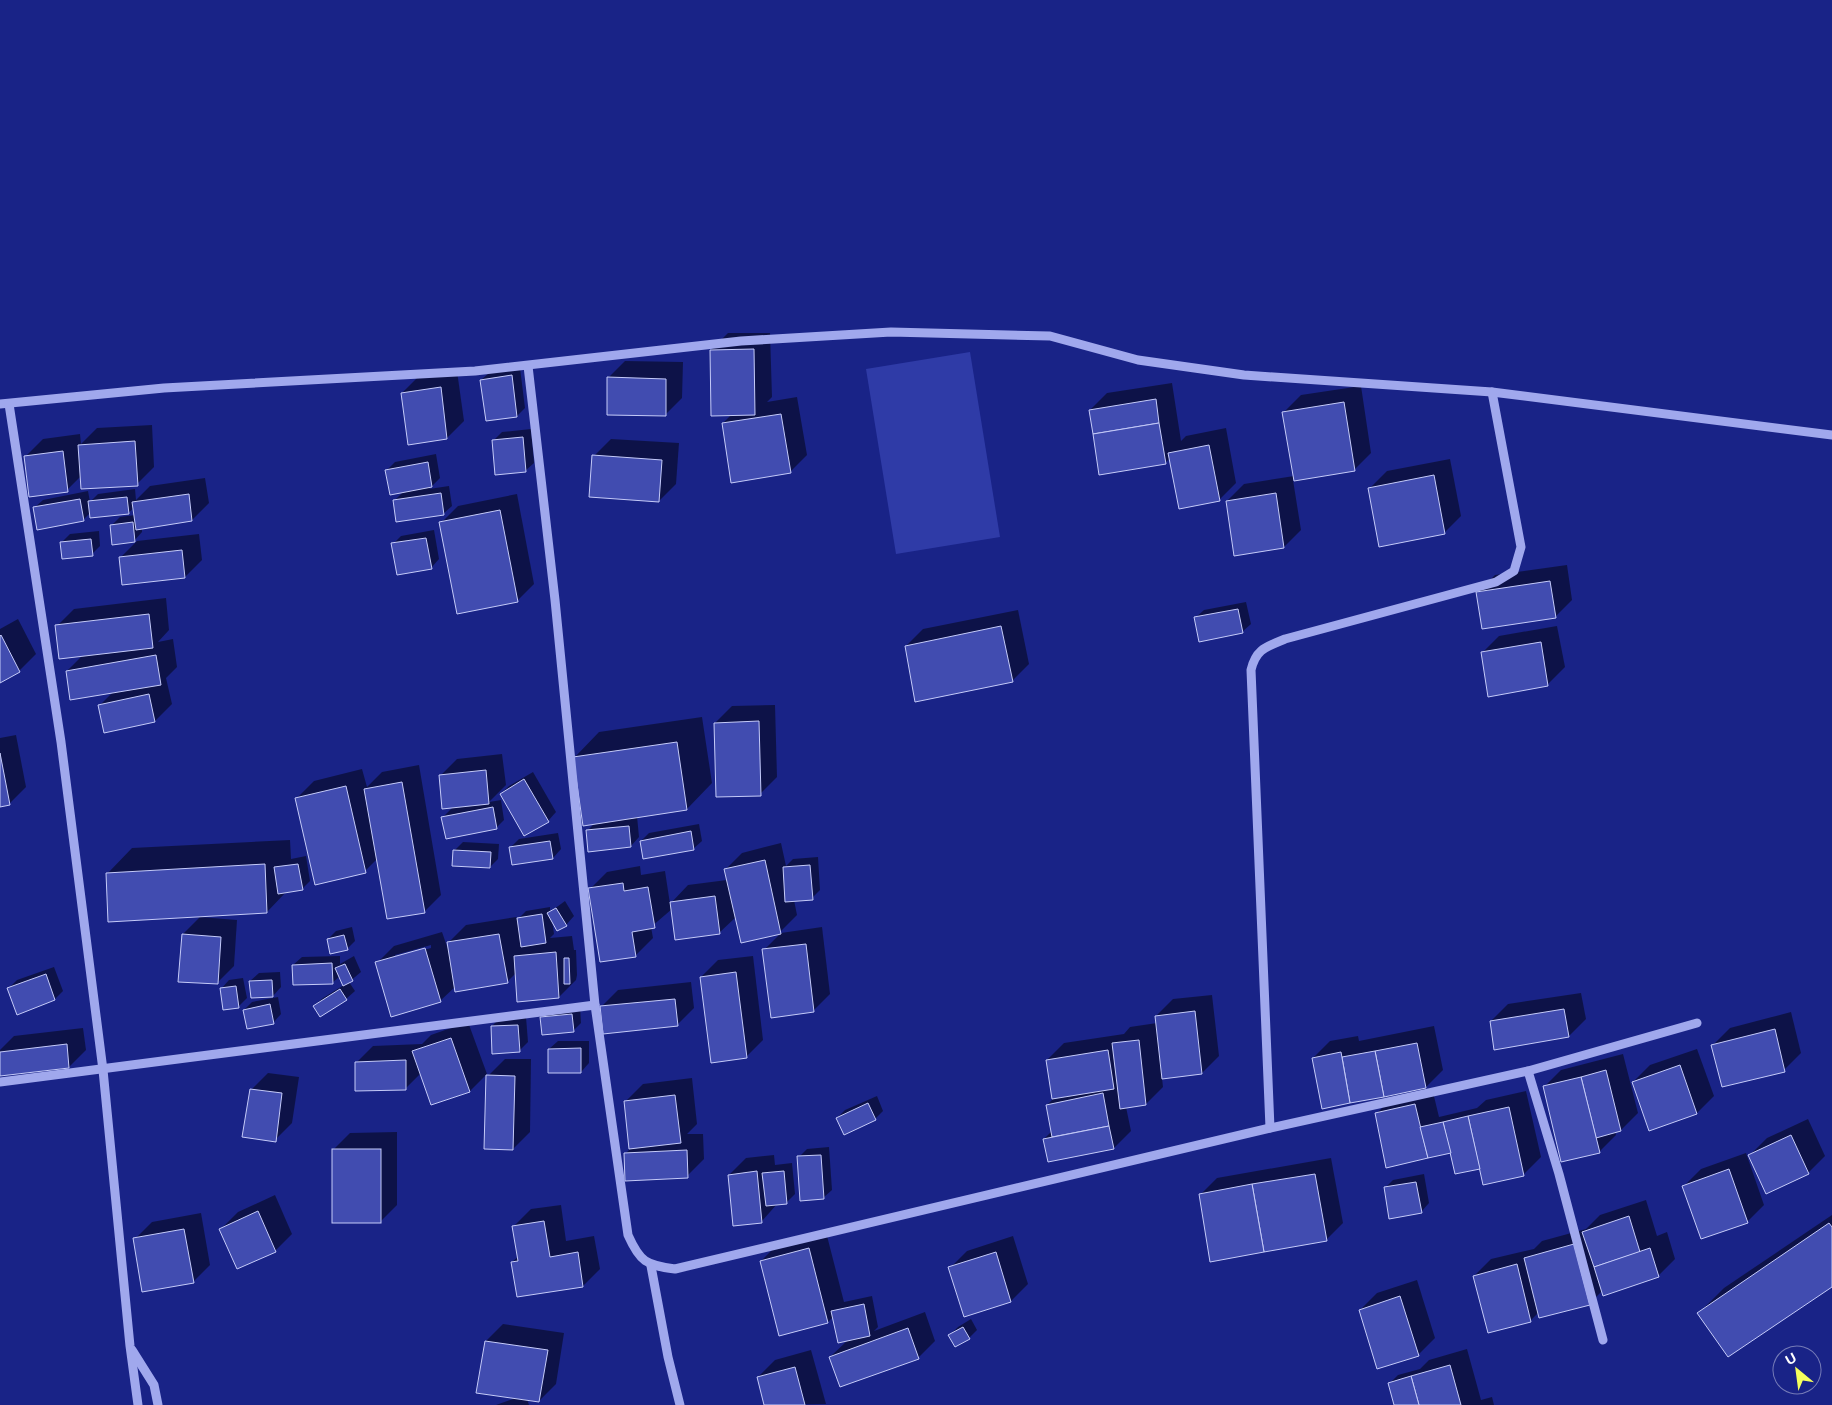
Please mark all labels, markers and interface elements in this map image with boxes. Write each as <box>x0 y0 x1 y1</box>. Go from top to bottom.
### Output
north arrow <box>1772 1345 1822 1395</box>
text: U <box>1782 1349 1799 1368</box>

